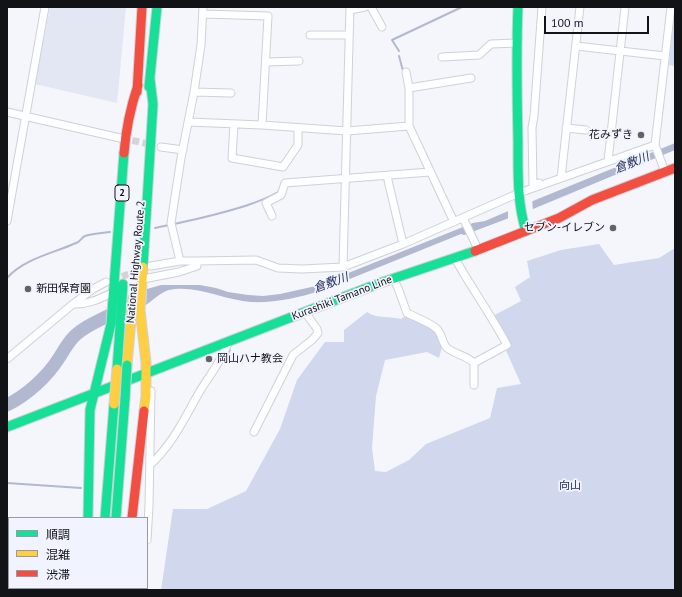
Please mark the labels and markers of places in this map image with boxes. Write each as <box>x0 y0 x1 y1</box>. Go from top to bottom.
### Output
place label: 花みずき <box>589 128 633 142</box>
marker: 花みずき <box>636 130 646 140</box>
place label: セブン-イレブン <box>524 221 605 235</box>
marker: セブン-イレブン <box>608 223 618 233</box>
place label: 新田保育園 <box>36 282 91 296</box>
marker: 新田保育園 <box>23 284 33 294</box>
place label: 岡山ハナ教会 <box>217 352 283 366</box>
marker: 岡山ハナ教会 <box>204 354 214 364</box>

